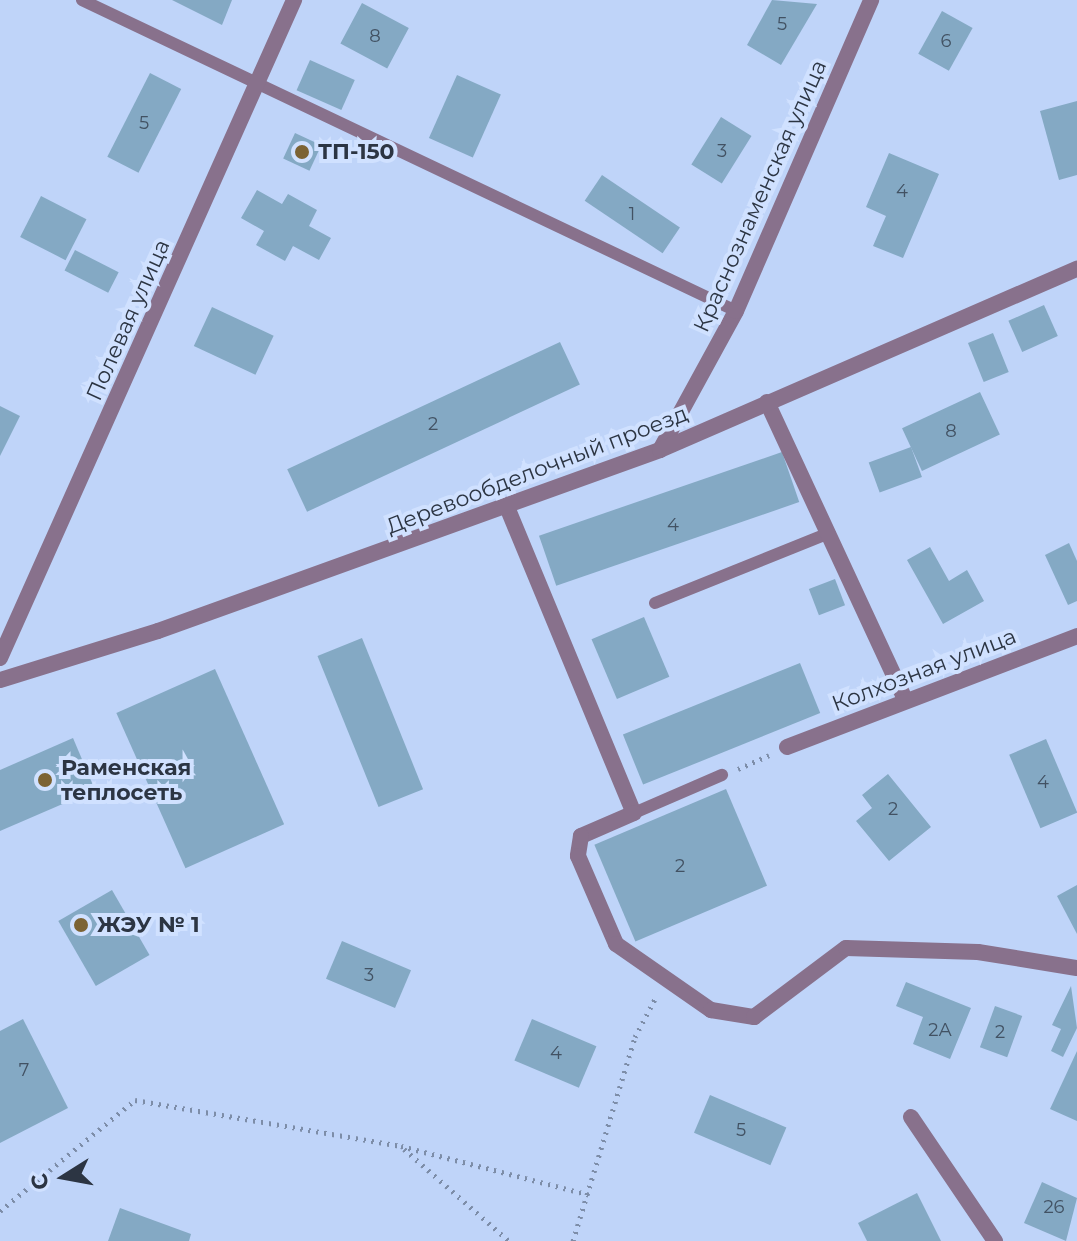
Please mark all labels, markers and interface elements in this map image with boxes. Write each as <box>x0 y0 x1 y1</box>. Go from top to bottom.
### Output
house number: 5 <box>777 13 787 35</box>
house number: 8 <box>369 25 381 47</box>
house number: 6 <box>941 30 951 52</box>
street label: Краснознаменская улица <box>688 56 832 336</box>
house number: 5 <box>139 112 149 134</box>
place label: ТП-150 <box>318 139 395 165</box>
house number: 3 <box>717 140 727 162</box>
marker: ТП-150 <box>293 143 311 161</box>
house number: 4 <box>896 180 908 202</box>
house number: 1 <box>629 203 635 225</box>
street label: Полевая улица <box>81 235 175 405</box>
street label: Деревообделочный проезд <box>383 400 691 540</box>
house number: 2 <box>428 413 438 435</box>
house number: 8 <box>945 420 957 442</box>
house number: 4 <box>667 514 679 536</box>
street label: Колхозная улица <box>828 623 1020 717</box>
place label: Раменская теплосеть <box>61 754 191 806</box>
marker: Раменская теплосеть <box>36 771 54 789</box>
house number: 4 <box>1037 771 1049 793</box>
house number: 2 <box>888 798 898 820</box>
house number: 2 <box>675 855 685 877</box>
place label: ЖЭУ № 1 <box>97 912 200 938</box>
marker: ЖЭУ № 1 <box>72 916 90 934</box>
house number: 3 <box>364 964 374 986</box>
house number: 2А <box>928 1019 952 1041</box>
house number: 2 <box>995 1021 1005 1043</box>
house number: 4 <box>550 1042 562 1064</box>
house number: 7 <box>19 1059 29 1081</box>
house number: 5 <box>736 1119 746 1141</box>
north arrow <box>24 1137 104 1217</box>
text: С <box>25 1171 55 1192</box>
house number: 26 <box>1043 1196 1065 1218</box>

